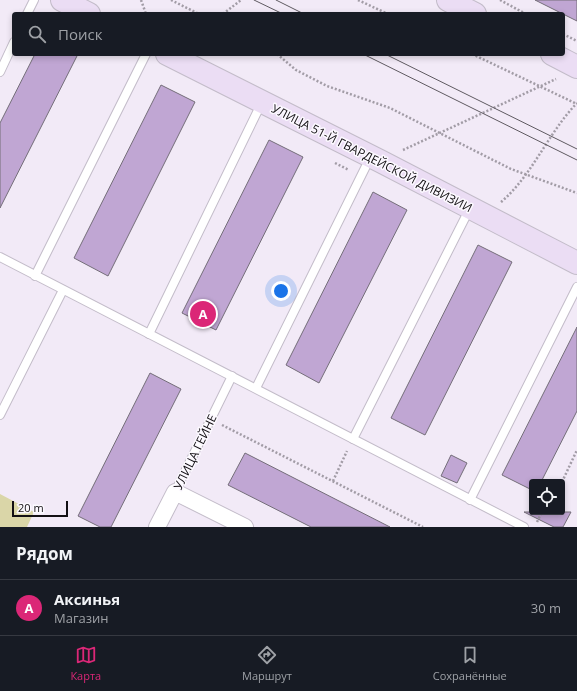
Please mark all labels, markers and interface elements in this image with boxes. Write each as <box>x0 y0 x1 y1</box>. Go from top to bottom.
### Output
search box <box>12 12 565 56</box>
icon: search <box>26 23 48 45</box>
text: Поиск <box>58 24 102 44</box>
street label: УЛИЦА 51-Й ГВАРДЕЙСКОЙ ДИВИЗИИ <box>269 100 475 216</box>
your location <box>271 281 291 301</box>
pin: A <box>190 299 216 329</box>
street label: УЛИЦА ГЕЙНЕ <box>169 411 221 493</box>
map controls <box>529 479 565 515</box>
button: locate <box>529 479 565 515</box>
scale bar <box>12 499 68 518</box>
text: 20 m <box>18 500 44 515</box>
text: Рядом <box>16 542 73 565</box>
text: Аксинья <box>54 589 120 609</box>
text: A <box>25 599 33 617</box>
text: 30 m <box>531 599 561 617</box>
text: Магазин <box>54 609 109 627</box>
tab: Карта <box>70 644 101 683</box>
tab: Маршрут <box>242 644 292 683</box>
tab: Сохранённые <box>433 644 507 683</box>

